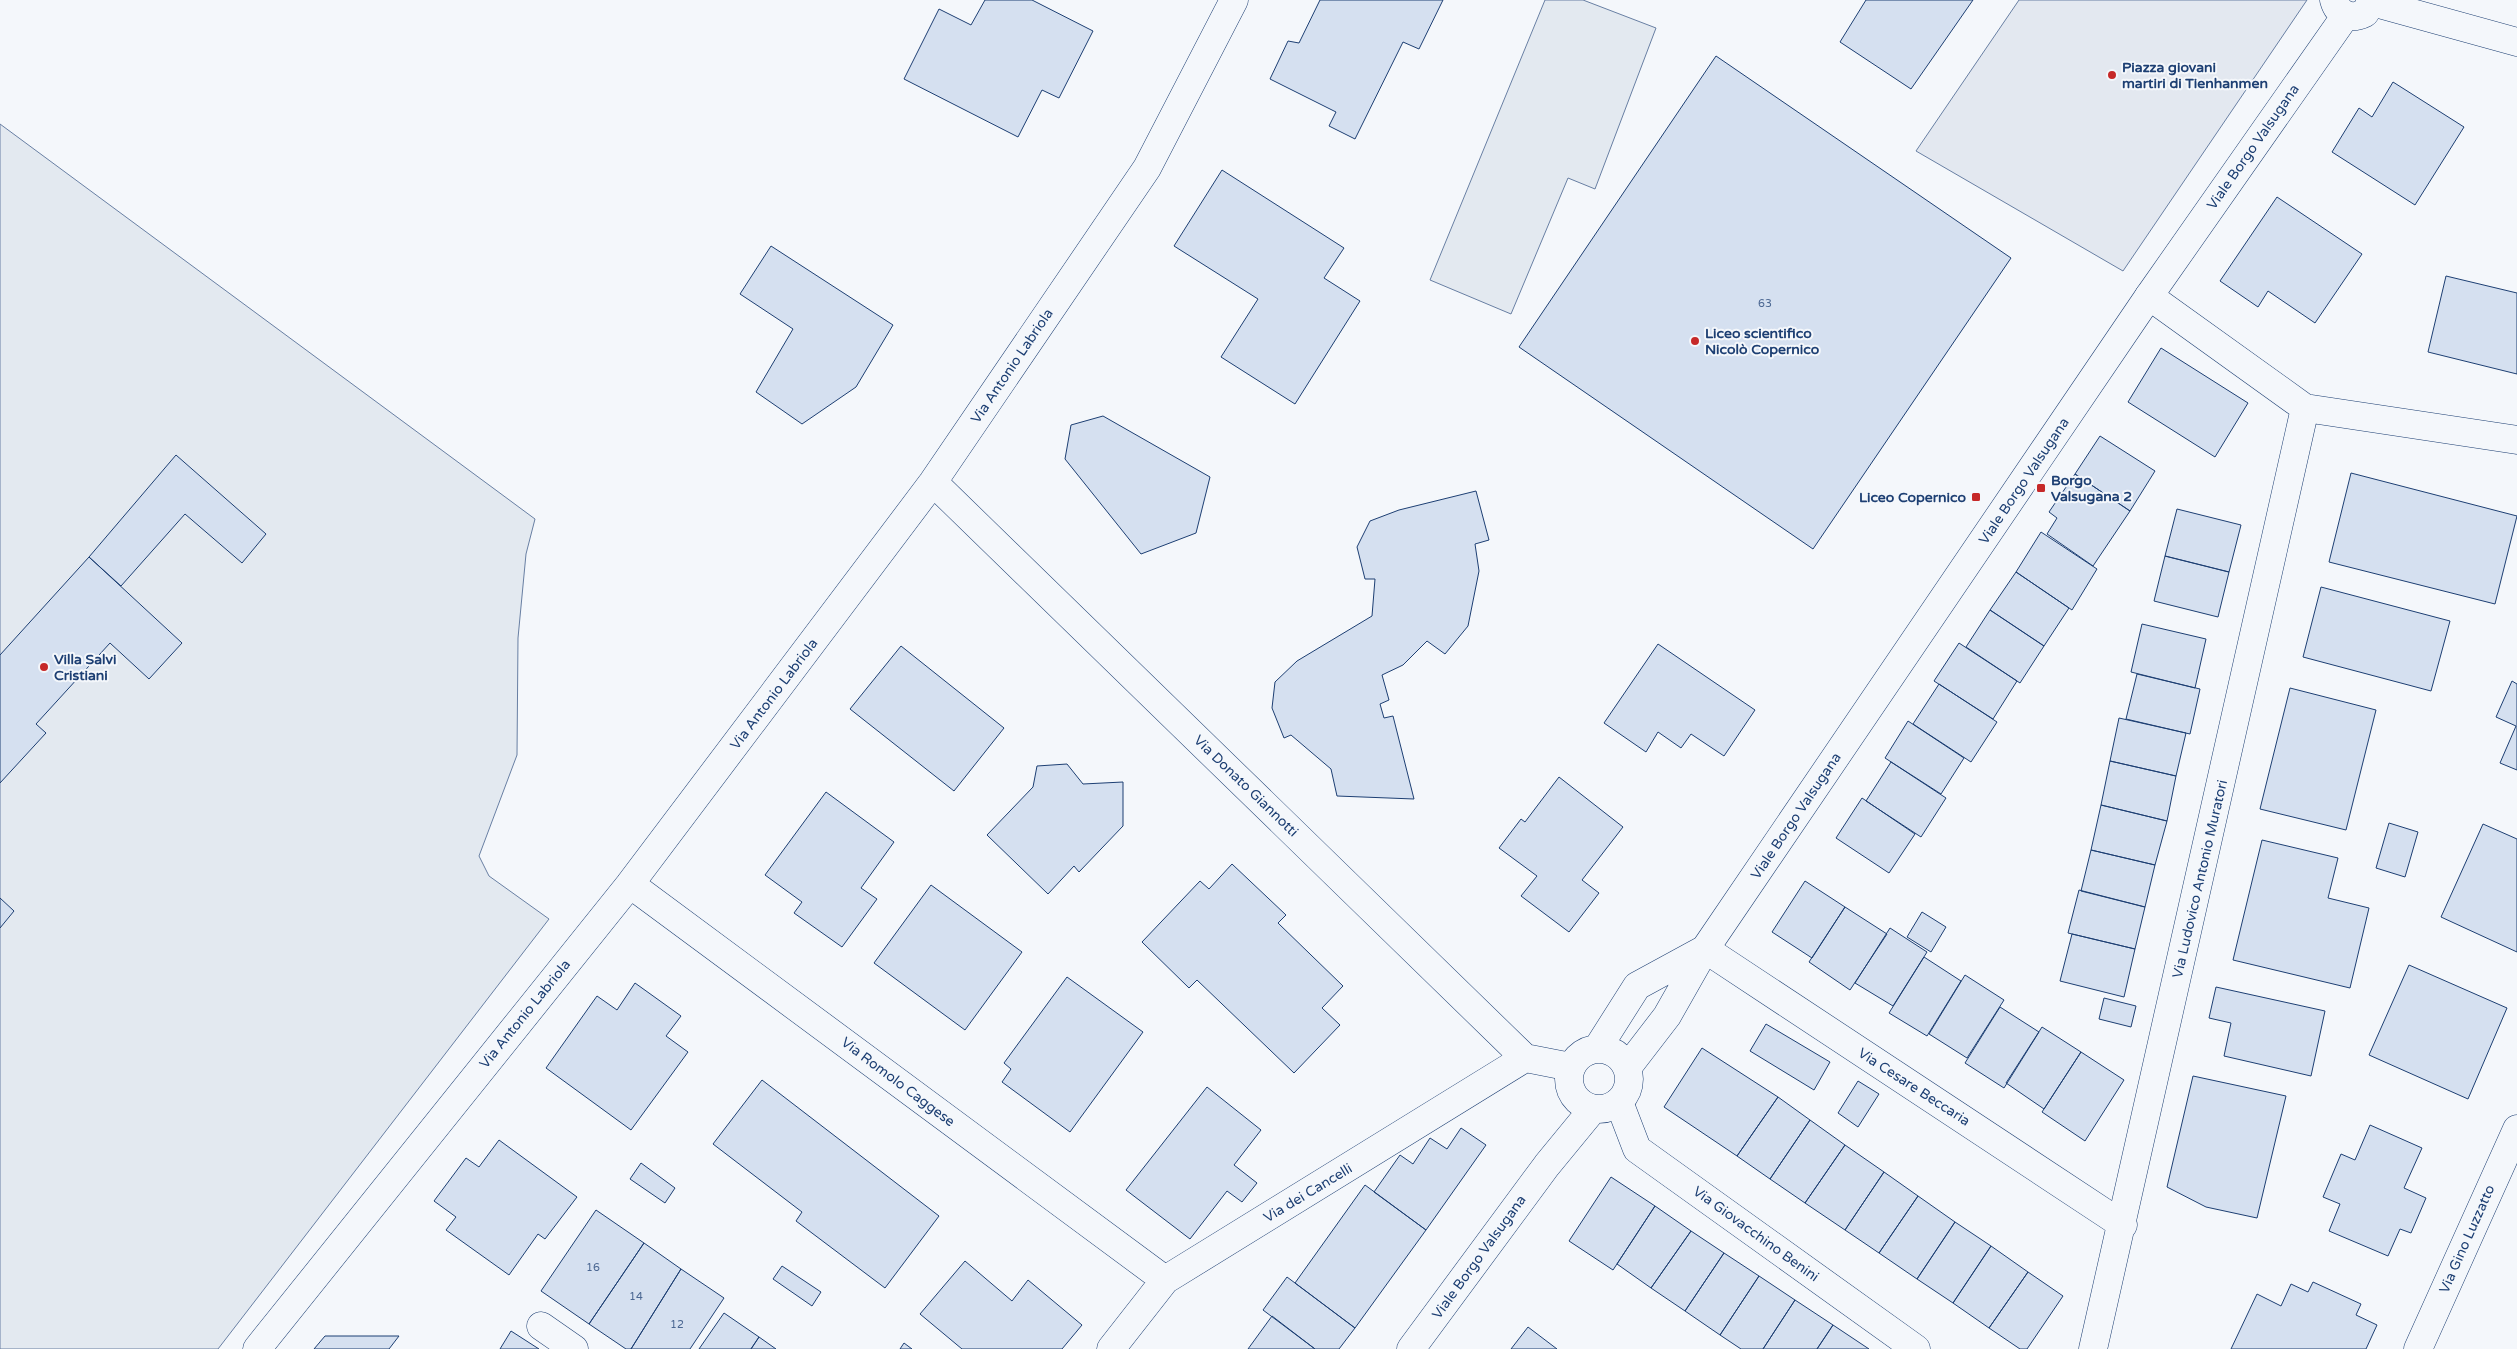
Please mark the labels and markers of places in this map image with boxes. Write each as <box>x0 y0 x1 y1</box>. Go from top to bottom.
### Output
place label: Piazza giovani martiri di Tienhanmen <box>2122 59 2268 92</box>
marker: Piazza giovani martiri di Tienhanmen <box>2106 69 2118 81</box>
place label: Liceo scientifico Nicolò Copernico <box>1705 325 1820 358</box>
marker: Liceo scientifico Nicolò Copernico <box>1689 335 1701 347</box>
place label: Borgo Valsugana 2 <box>2051 472 2132 505</box>
marker: Borgo Valsugana 2 <box>2035 482 2047 494</box>
place label: Liceo Copernico <box>1859 489 1966 506</box>
marker: Liceo Copernico <box>1970 491 1982 503</box>
place label: Villa Salvi Cristiani <box>54 651 116 684</box>
marker: Villa Salvi Cristiani <box>38 661 50 673</box>

